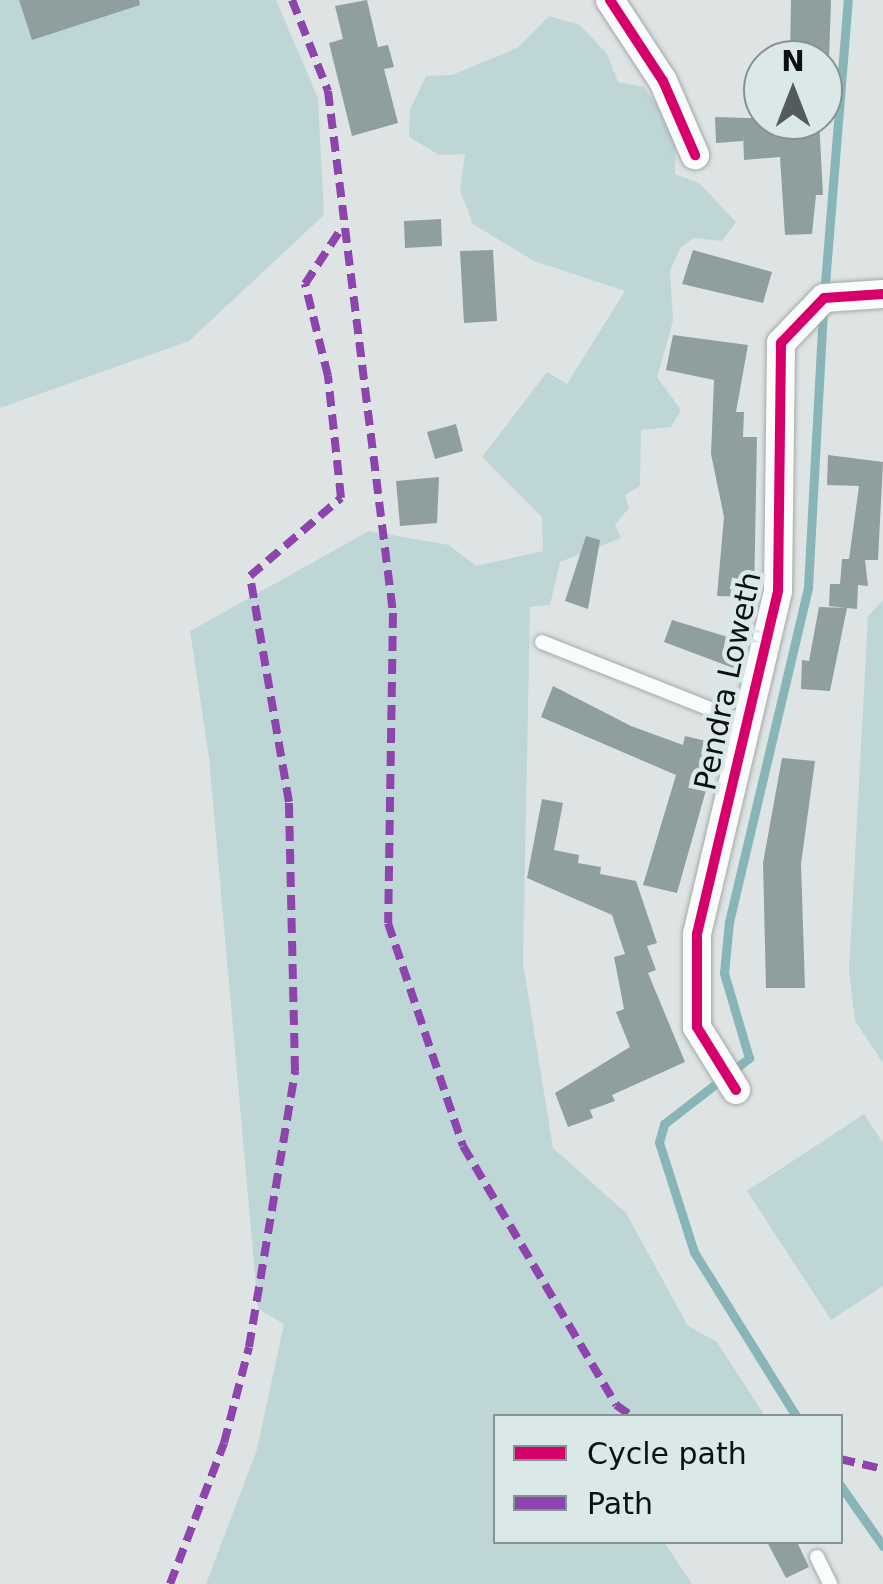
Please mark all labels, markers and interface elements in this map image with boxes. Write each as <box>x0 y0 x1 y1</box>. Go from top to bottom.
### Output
north arrow <box>743 40 843 140</box>
text: N <box>781 45 805 78</box>
street label: Pendra Loweth <box>687 569 769 793</box>
legend <box>493 1414 843 1544</box>
text: Cycle path <box>587 1436 747 1471</box>
text: Path <box>587 1486 653 1521</box>

